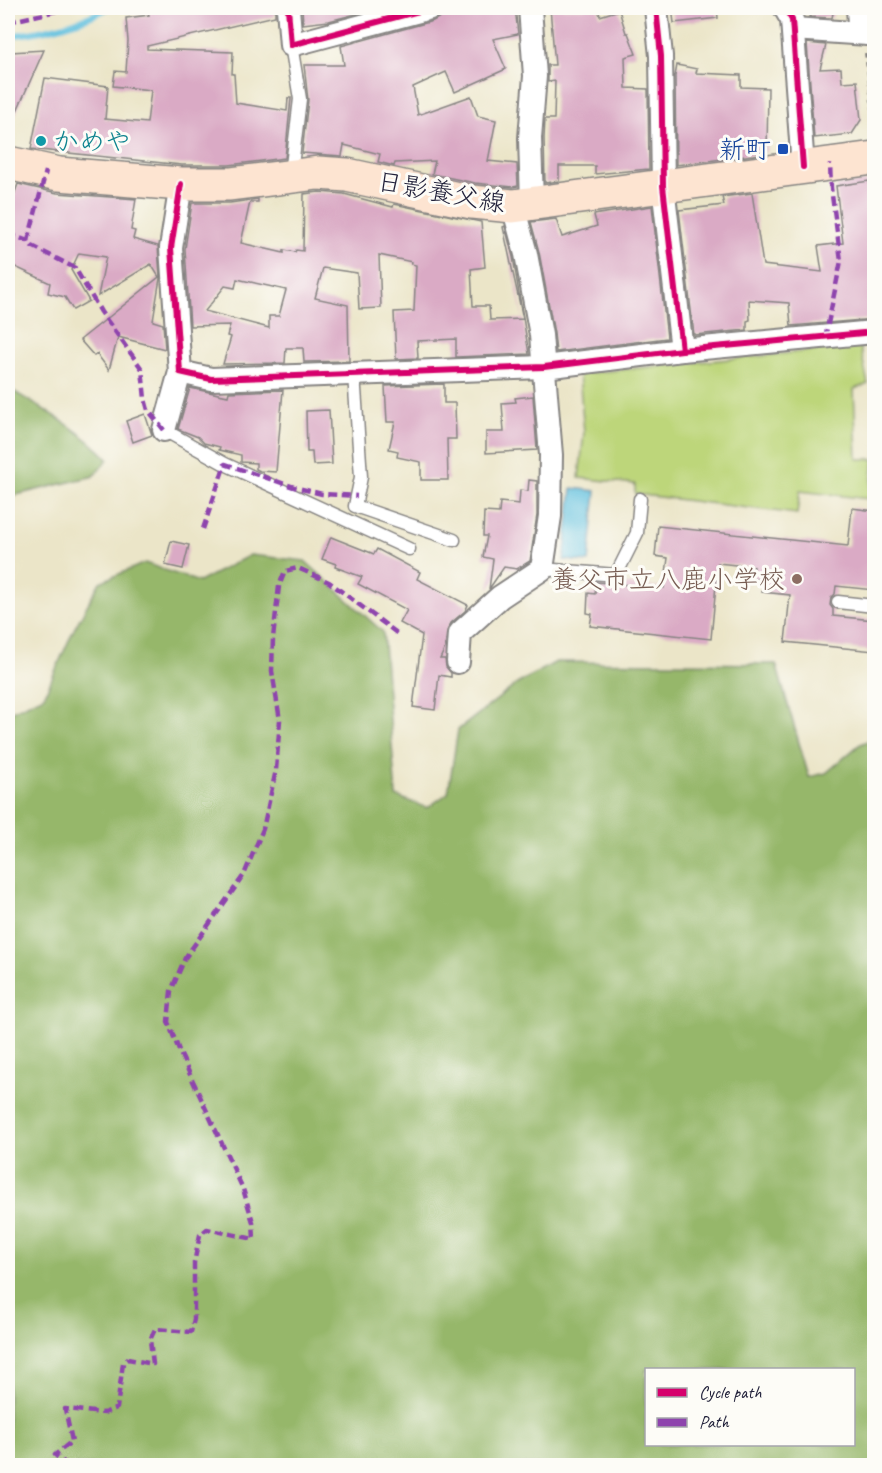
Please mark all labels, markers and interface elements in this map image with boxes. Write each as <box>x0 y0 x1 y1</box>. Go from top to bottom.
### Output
place label: かめや <box>53 125 131 158</box>
place label: 新町 <box>719 133 771 166</box>
marker: かめや <box>34 134 48 148</box>
marker: 新町 <box>776 142 790 156</box>
street label: 日影養父線 <box>374 164 508 220</box>
place label: 養父市立八鹿小学校 <box>551 563 785 596</box>
marker: 養父市立八鹿小学校 <box>790 572 804 586</box>
legend <box>645 1368 855 1446</box>
text: Cycle path <box>699 1381 762 1403</box>
text: Path <box>699 1411 729 1433</box>

